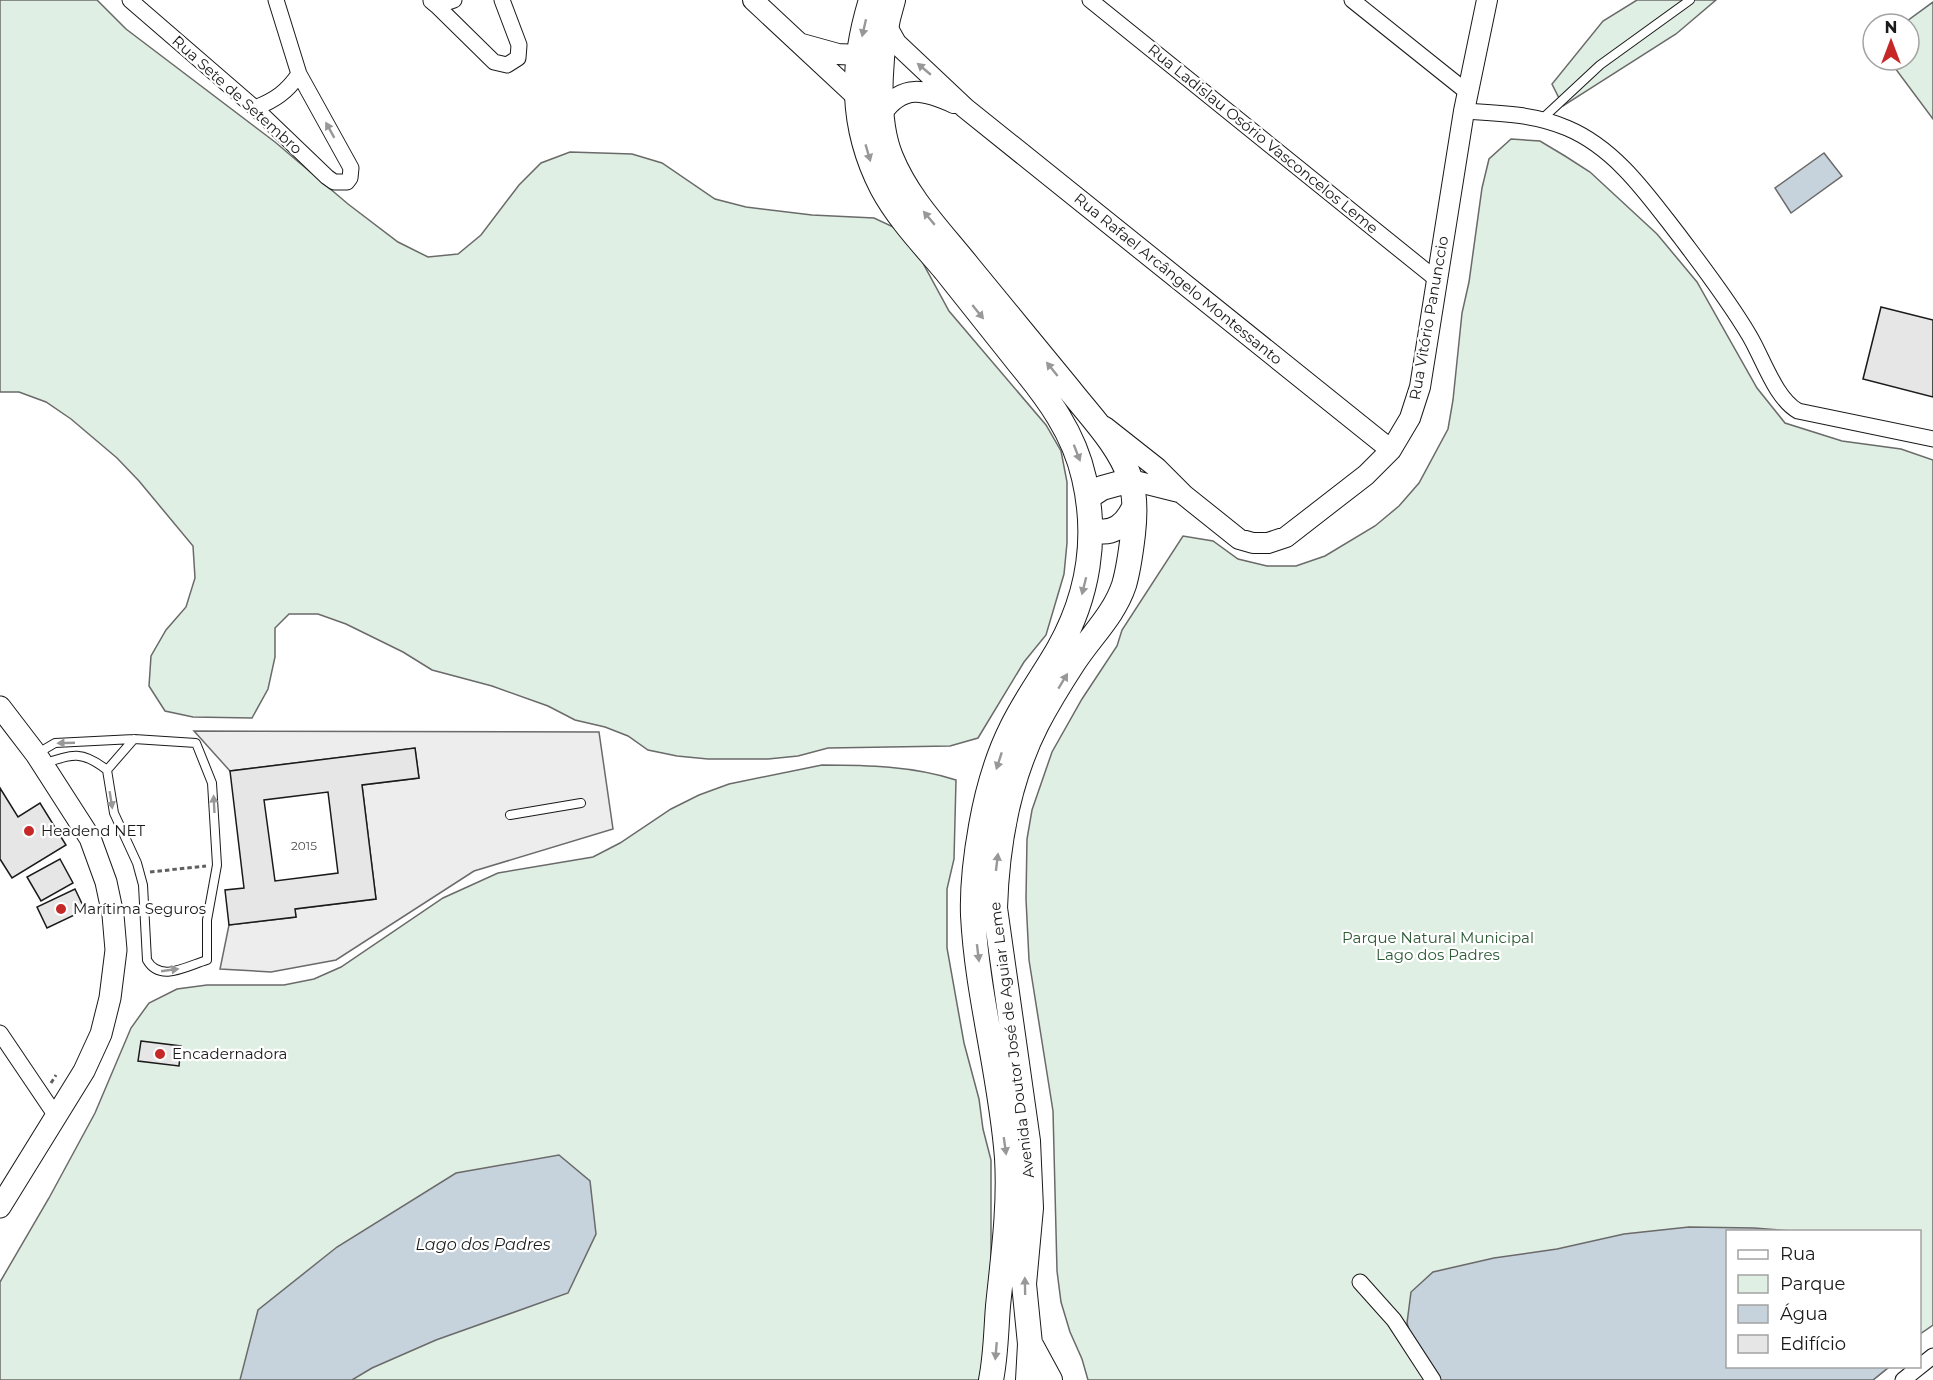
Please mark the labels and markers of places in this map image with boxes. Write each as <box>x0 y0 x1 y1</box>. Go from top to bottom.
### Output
place label: Headend NET <box>41 821 146 840</box>
marker: Headend NET <box>22 824 36 838</box>
place label: Marítima Seguros <box>73 899 206 918</box>
marker: Marítima Seguros <box>54 902 68 916</box>
place label: Encadernadora <box>172 1044 287 1063</box>
marker: Encadernadora <box>153 1047 167 1061</box>

